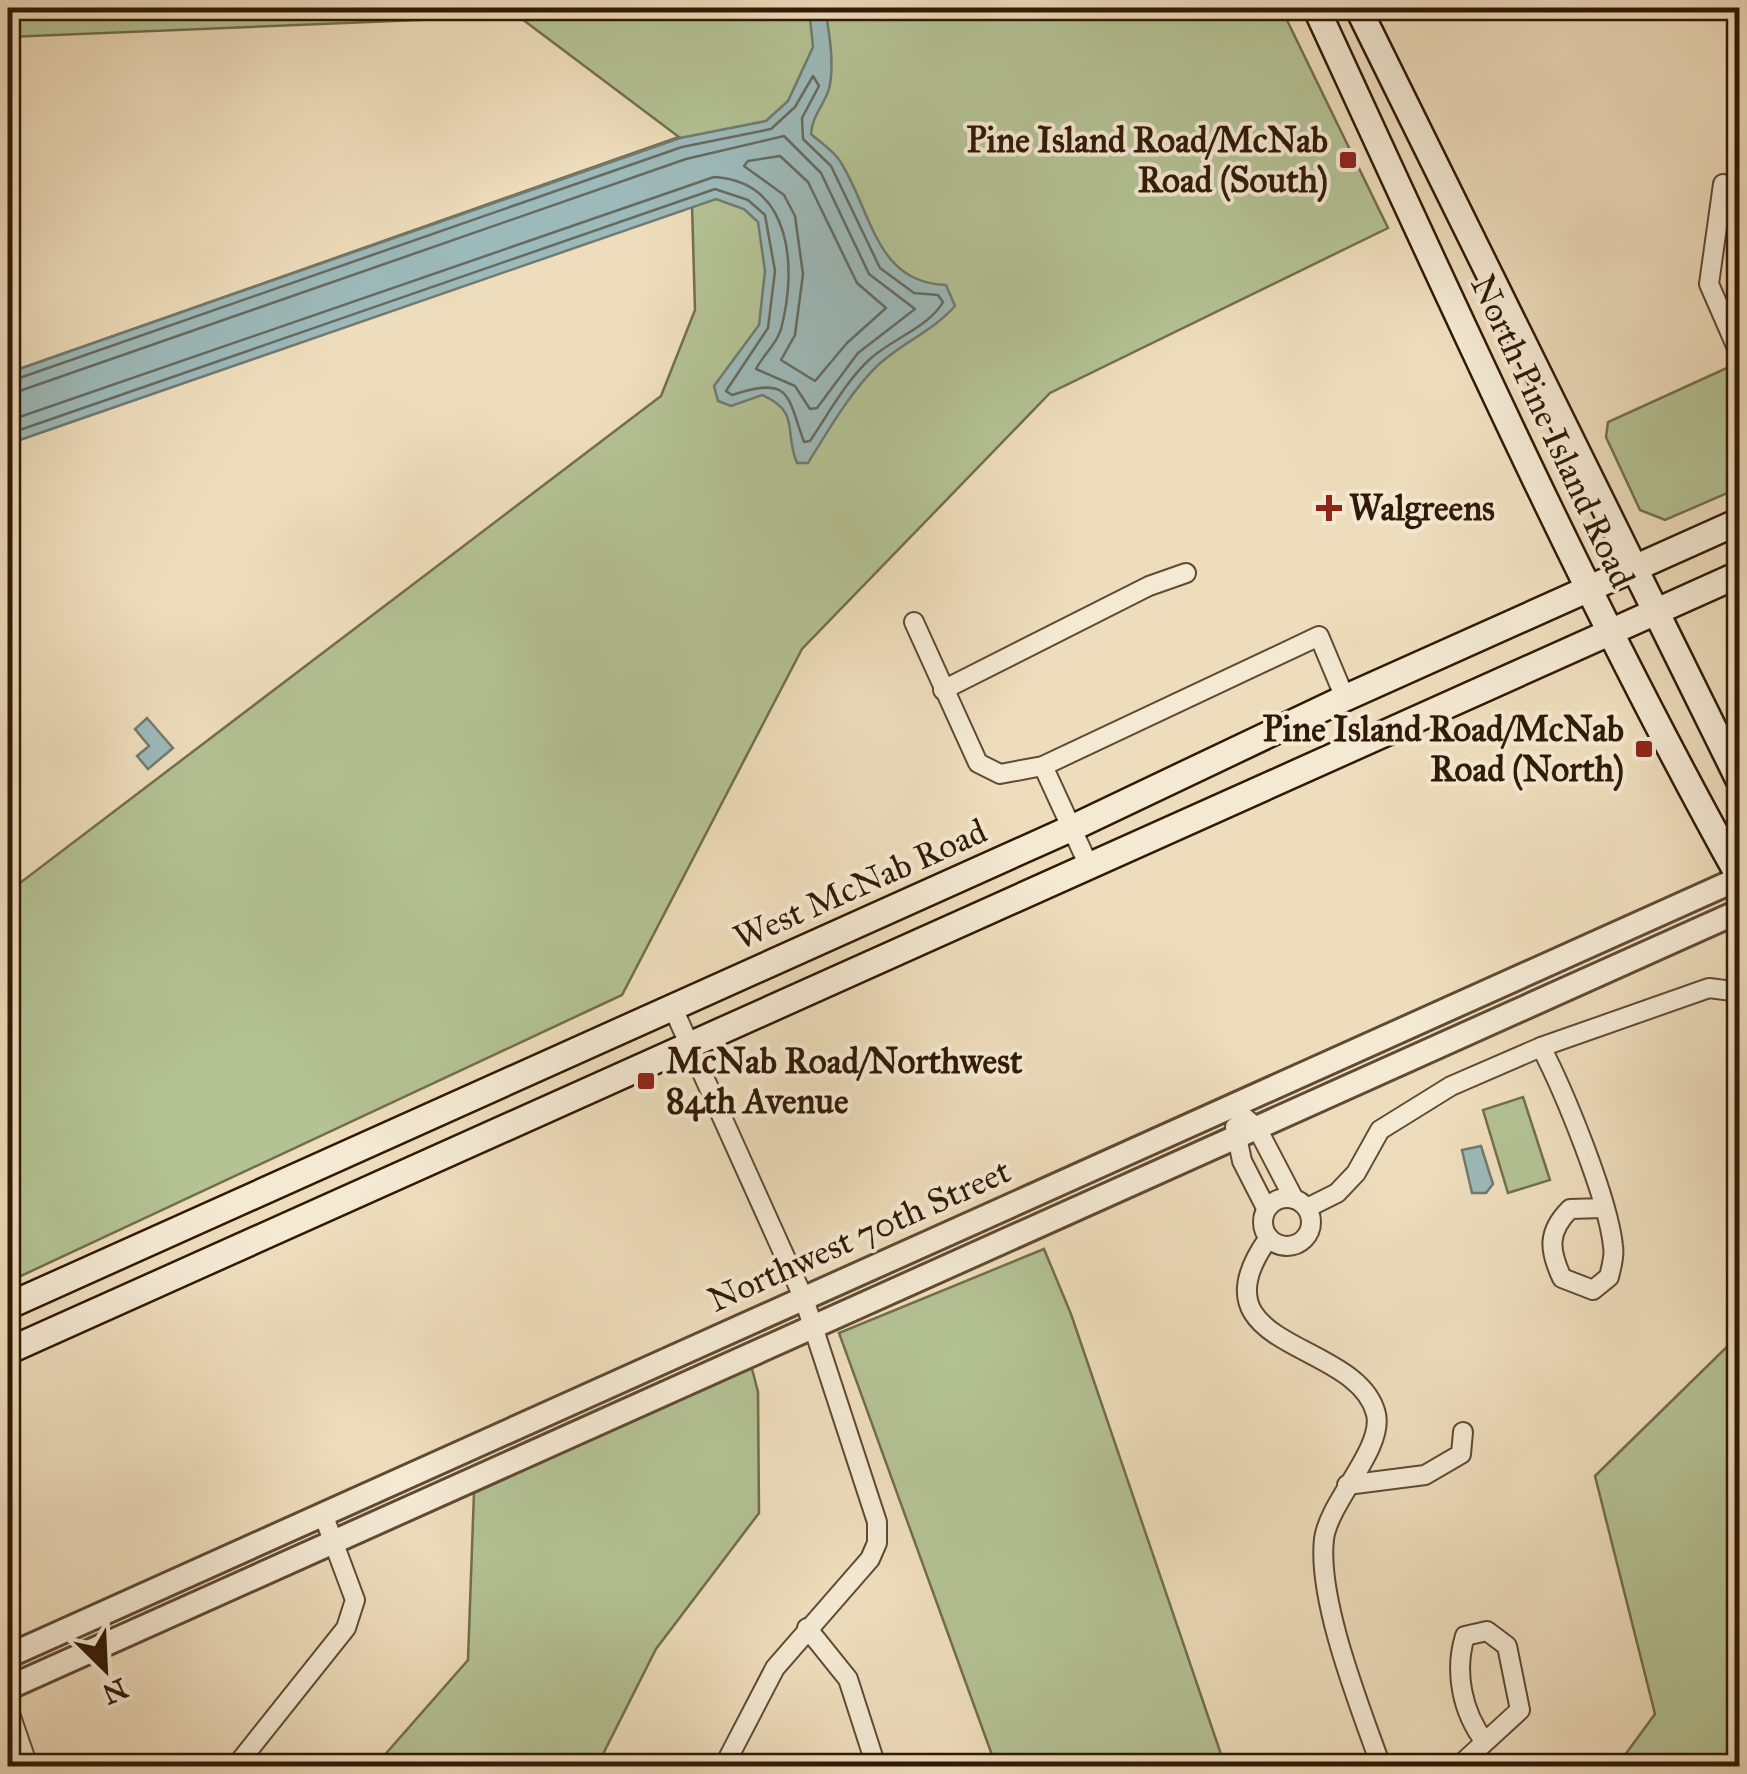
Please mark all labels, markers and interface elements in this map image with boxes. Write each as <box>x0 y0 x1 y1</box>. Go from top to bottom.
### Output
place label: Pine Island Road/McNab Road (South) <box>967 119 1328 203</box>
marker: Pine Island Road/McNab Road (South) <box>1337 149 1359 171</box>
street label: North Pine Island Road <box>1461 268 1644 595</box>
place label: Walgreens <box>1349 487 1495 530</box>
marker: Walgreens <box>1318 497 1340 519</box>
place label: Pine Island Road/McNab Road (North) <box>1263 708 1624 792</box>
marker: Pine Island Road/McNab Road (North) <box>1633 738 1655 760</box>
street label: West McNab Road <box>727 809 994 959</box>
place label: McNab Road/Northwest 84th Avenue <box>666 1040 1023 1123</box>
marker: McNab Road/Northwest 84th Avenue <box>635 1070 657 1092</box>
street label: Northwest 70th Street <box>701 1149 1017 1322</box>
north arrow <box>55 1619 155 1719</box>
text: N <box>97 1671 133 1712</box>

